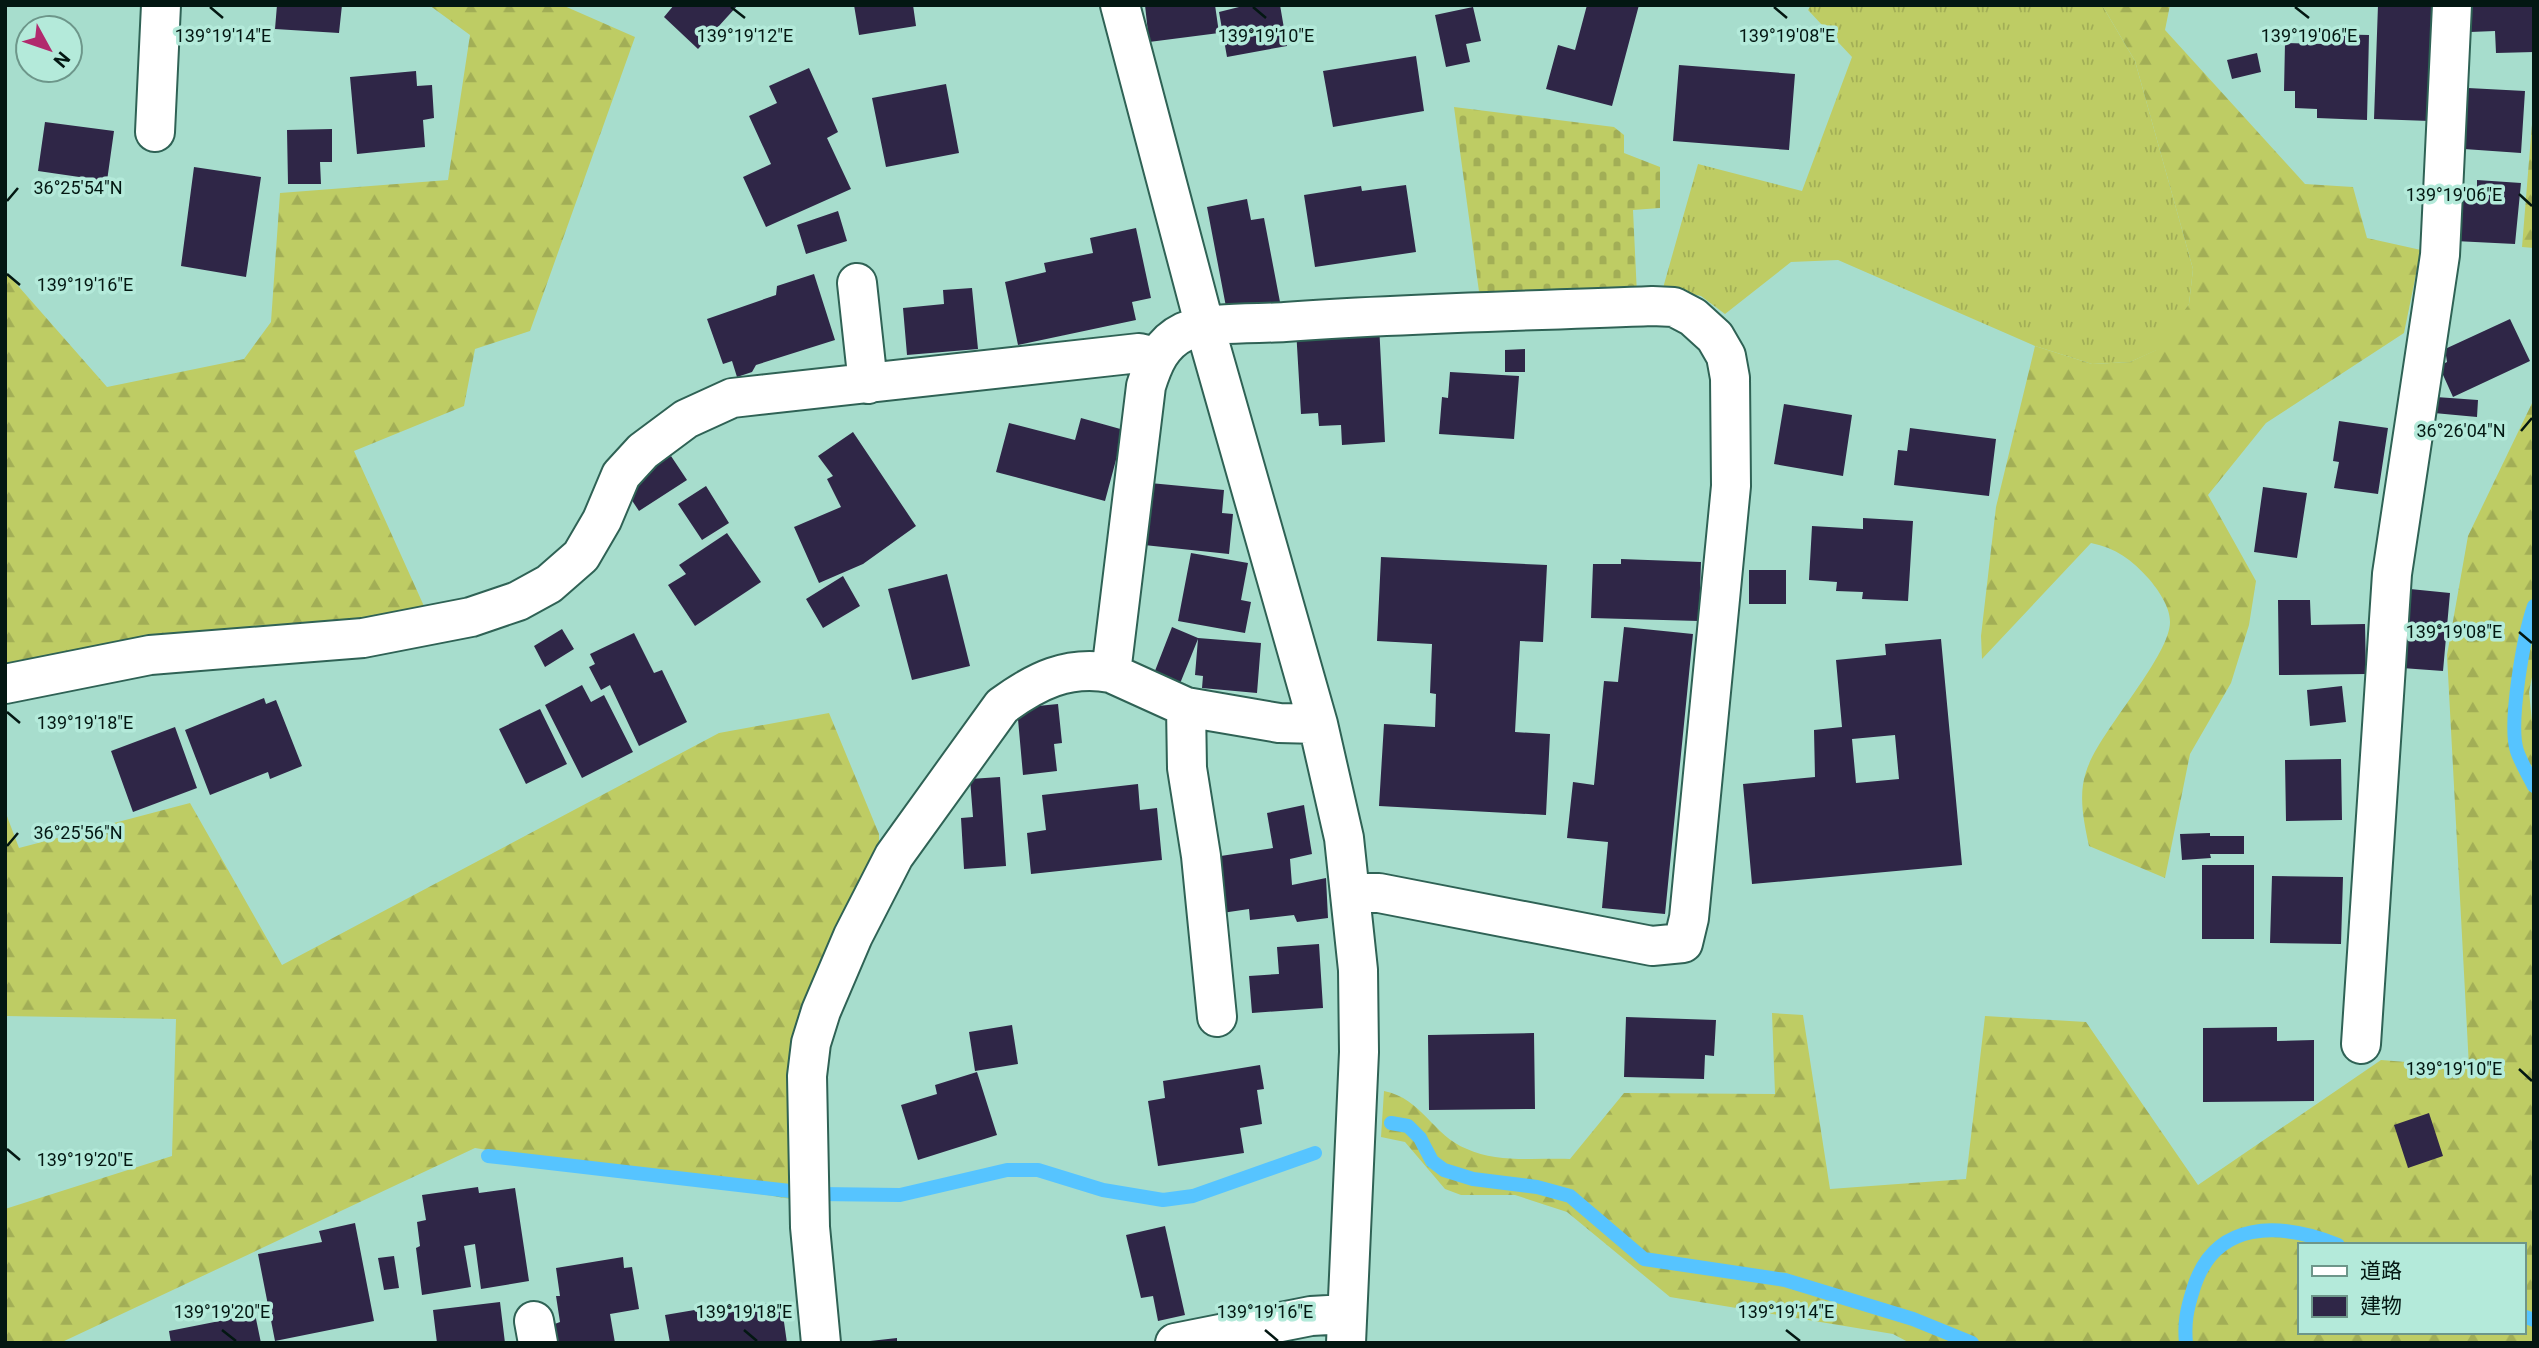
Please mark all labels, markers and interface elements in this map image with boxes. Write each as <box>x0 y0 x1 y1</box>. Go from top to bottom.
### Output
north arrow <box>14 14 84 84</box>
text: 139°19'14"E <box>175 25 271 46</box>
text: 139°19'12"E <box>697 25 793 46</box>
text: 139°19'10"E <box>1218 25 1314 46</box>
text: 139°19'08"E <box>1739 25 1835 46</box>
text: 139°19'06"E <box>2261 25 2357 46</box>
text: N <box>49 47 75 72</box>
text: 36°25'54"N <box>33 177 123 198</box>
text: 139°19'06"E <box>2406 184 2502 205</box>
text: 139°19'16"E <box>37 274 133 295</box>
text: 36°26'04"N <box>2416 420 2506 441</box>
text: 139°19'08"E <box>2406 621 2502 642</box>
text: 139°19'18"E <box>37 712 133 733</box>
text: 36°25'56"N <box>33 822 123 843</box>
text: 139°19'10"E <box>2406 1058 2502 1079</box>
text: 139°19'20"E <box>37 1149 133 1170</box>
legend <box>2298 1243 2525 1334</box>
text: 道路 <box>2360 1259 2402 1283</box>
text: 建物 <box>2360 1294 2402 1318</box>
text: 139°19'20"E <box>174 1301 270 1322</box>
text: 139°19'18"E <box>696 1301 792 1322</box>
text: 139°19'16"E <box>1217 1301 1313 1322</box>
text: 139°19'14"E <box>1738 1301 1834 1322</box>

